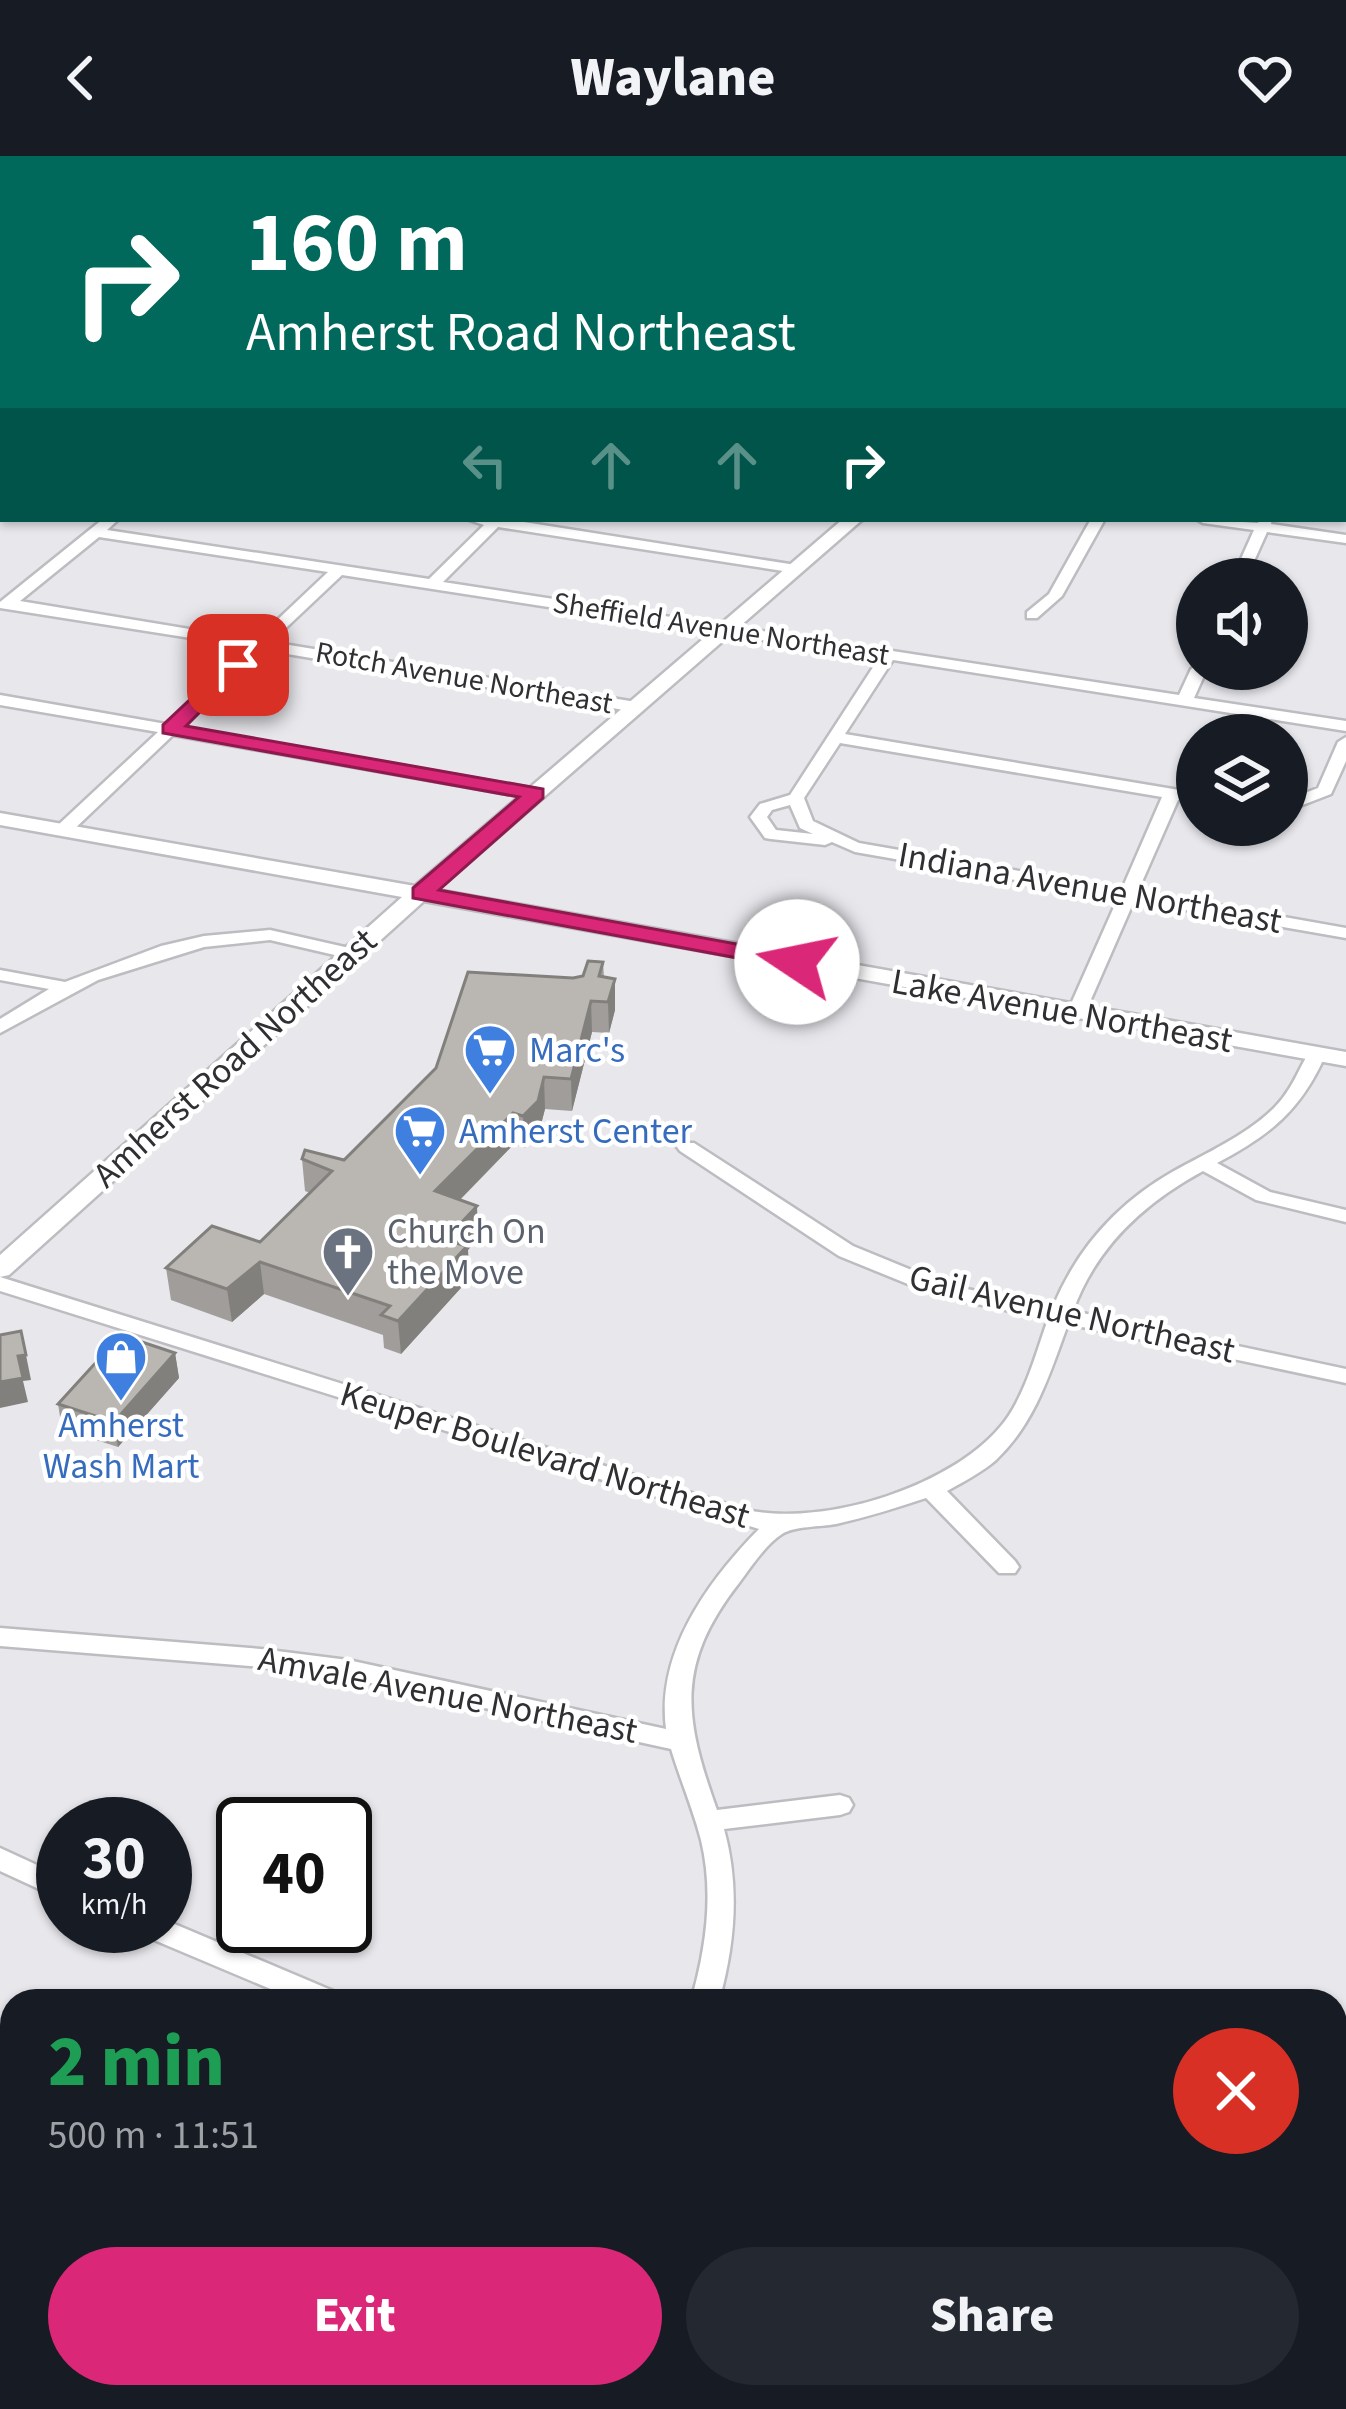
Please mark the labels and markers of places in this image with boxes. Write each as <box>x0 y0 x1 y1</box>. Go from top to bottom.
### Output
pin <box>187 614 289 716</box>
supermarket icon: Marc's <box>462 1022 518 1096</box>
place label: Marc's <box>529 1025 625 1076</box>
supermarket icon: Amherst Center <box>392 1103 448 1177</box>
place label: Amherst Center <box>459 1106 693 1157</box>
place label: Church On the Move <box>387 1206 546 1298</box>
church icon: Church On the Move <box>320 1224 376 1298</box>
shop icon: Amherst Wash Mart <box>93 1329 149 1403</box>
place label: Amherst Wash Mart <box>43 1400 199 1492</box>

